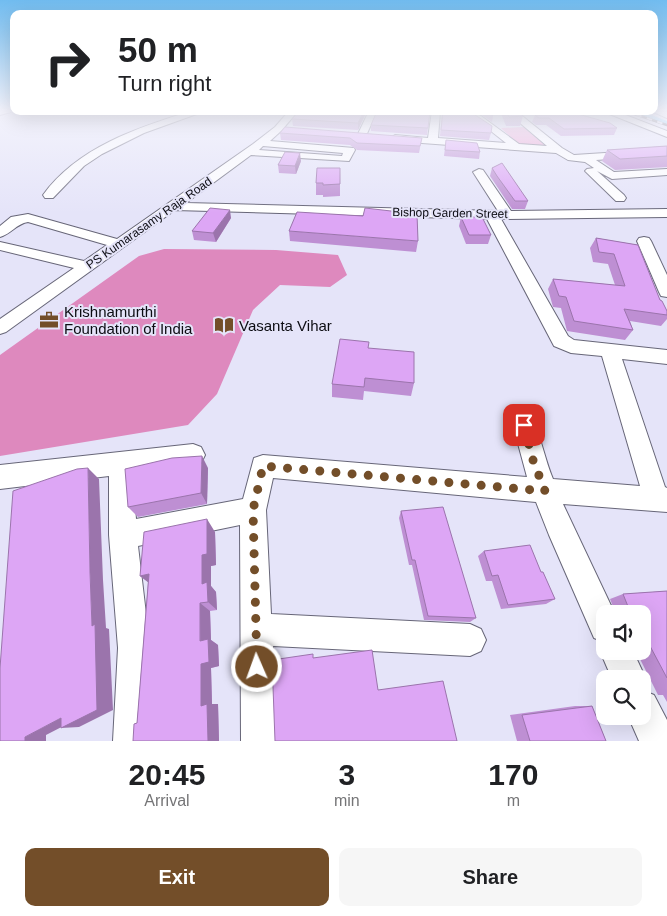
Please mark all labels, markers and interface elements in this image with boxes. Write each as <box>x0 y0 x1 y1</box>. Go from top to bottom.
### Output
icon: right <box>35 30 100 95</box>
text: 50 m <box>118 30 198 69</box>
text: Turn right <box>118 71 211 96</box>
street label: PS Kumarasamy Raja Road <box>84 174 214 272</box>
street label: Bishop Garden Street <box>392 205 508 221</box>
place label: Krishnamurthi Foundation of India <box>64 303 193 337</box>
office icon: Krishnamurthi Foundation of India <box>38 309 60 331</box>
library icon: Vasanta Vihar <box>213 314 235 336</box>
place label: Vasanta Vihar <box>239 317 332 334</box>
pin <box>503 404 545 446</box>
icon: arrive <box>510 411 538 439</box>
map controls <box>596 605 651 725</box>
button: sound <box>596 605 651 660</box>
position arrow <box>230 640 282 692</box>
button: search <box>596 670 651 725</box>
text: 20:45 <box>129 758 205 791</box>
text: 3 <box>338 758 355 791</box>
text: 170 <box>488 758 538 791</box>
text: Arrival <box>144 792 190 809</box>
text: min <box>334 792 360 809</box>
text: m <box>507 792 520 809</box>
button: Exit <box>25 848 329 906</box>
button: Share <box>339 848 642 906</box>

